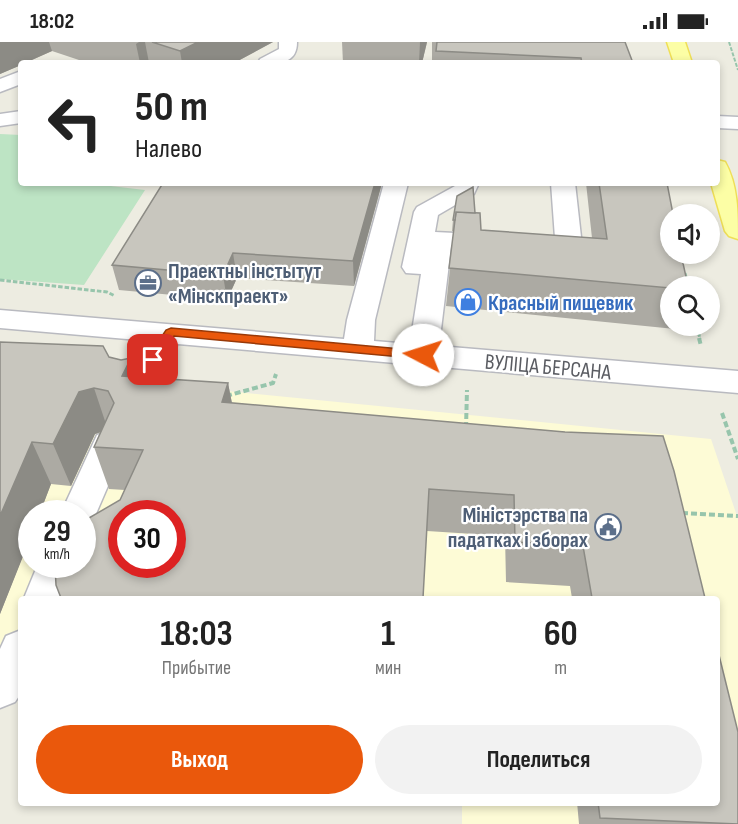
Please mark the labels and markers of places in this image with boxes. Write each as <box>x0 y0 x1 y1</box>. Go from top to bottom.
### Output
place label: Праектны інстытут «Мінскпраект» <box>168 258 321 310</box>
office icon: Праектны інстытут «Мінскпраект» <box>133 268 163 298</box>
shop icon: Красный пищевик <box>453 287 483 317</box>
place label: Красный пищевик <box>488 290 634 317</box>
pin <box>127 334 178 385</box>
place label: Міністэрства па падатках і зборах <box>448 502 588 554</box>
public building icon: Міністэрства па падатках і зборах <box>593 512 623 542</box>

